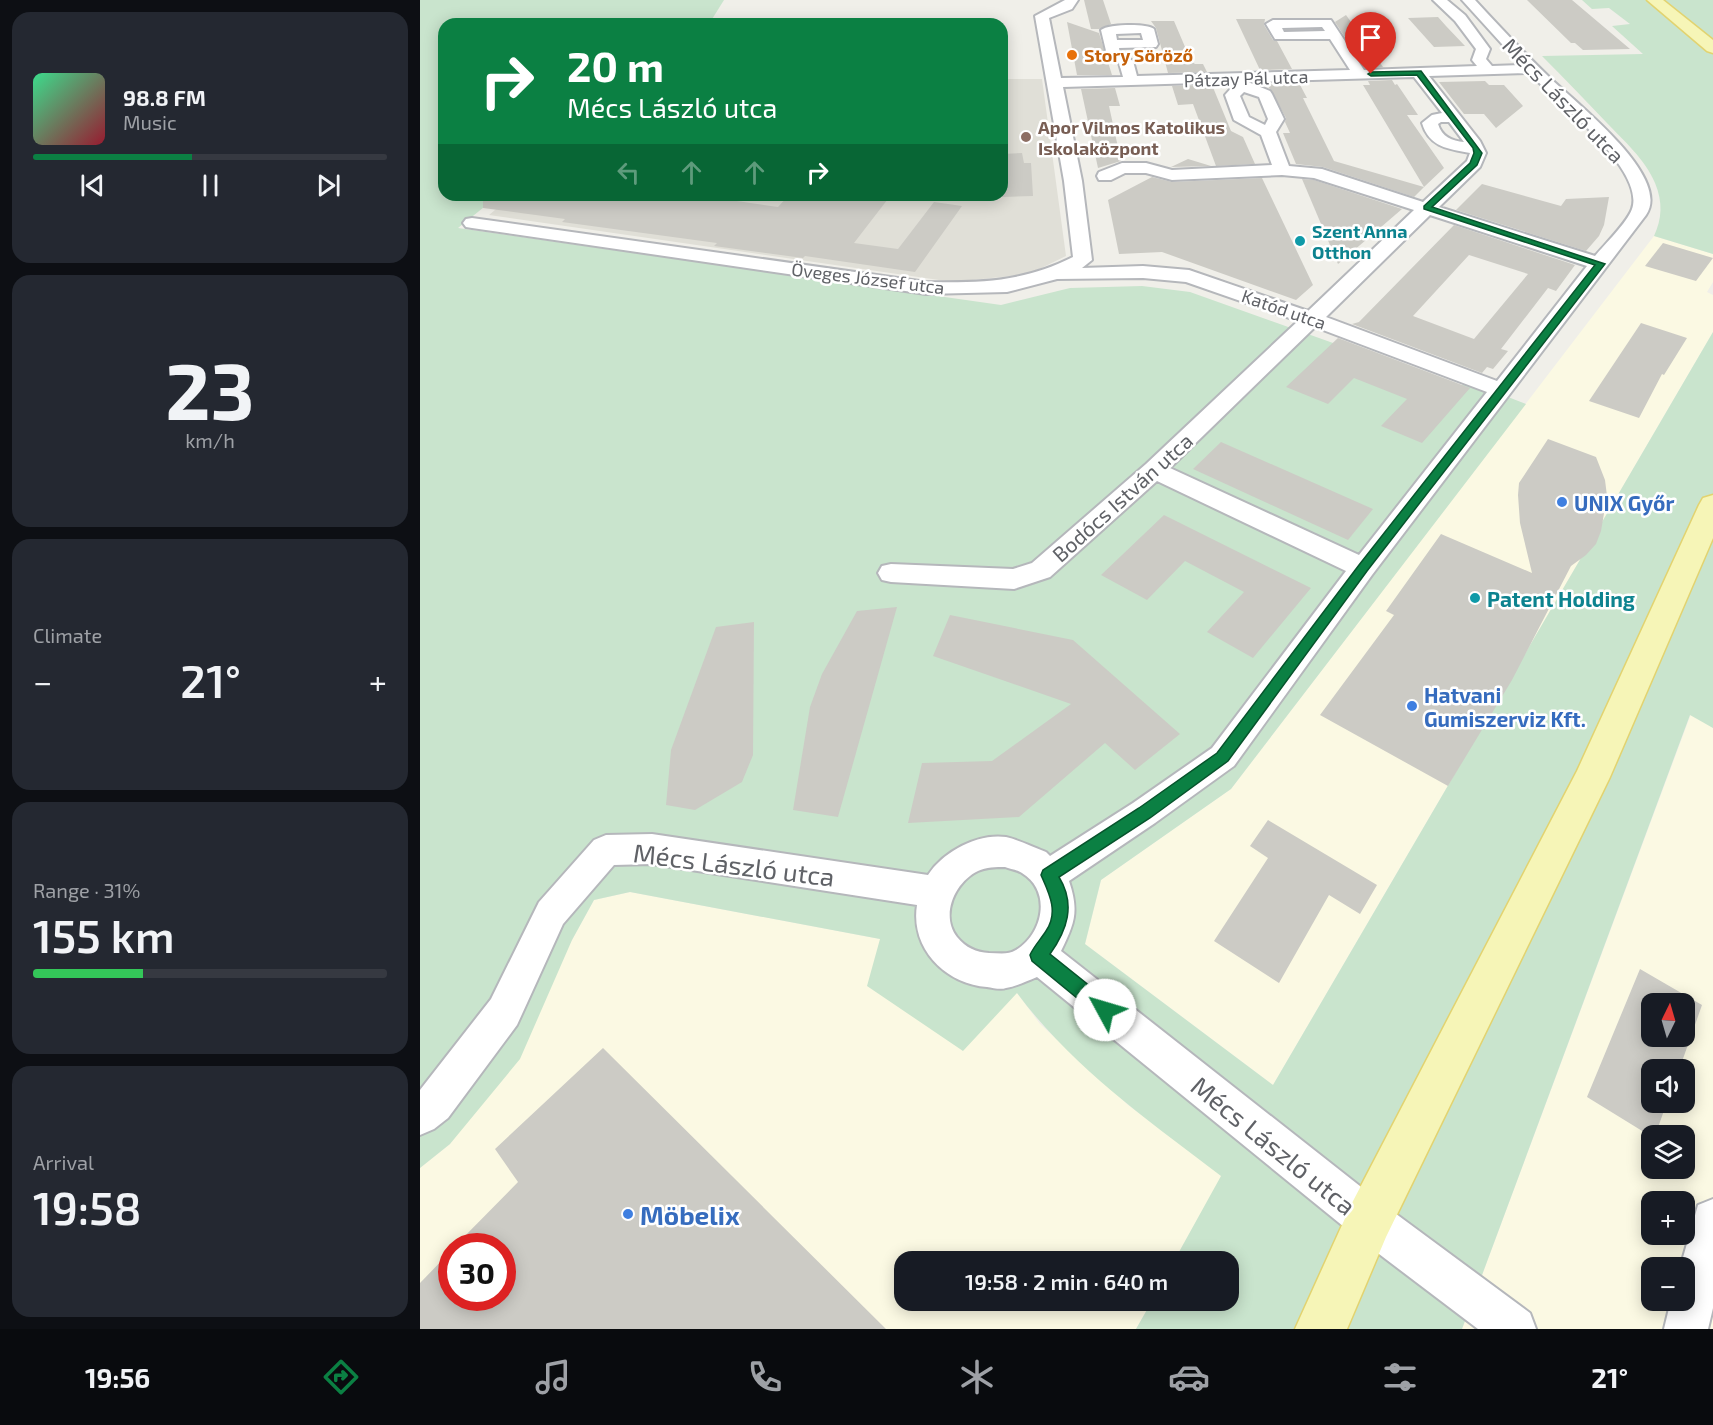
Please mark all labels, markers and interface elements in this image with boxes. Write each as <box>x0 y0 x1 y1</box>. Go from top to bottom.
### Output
pin <box>1345 12 1396 74</box>
icon: arrive <box>1354 21 1387 54</box>
street label: Mécs László utca <box>1498 32 1630 168</box>
text: 20 m <box>567 40 664 90</box>
icon: right <box>468 42 546 120</box>
place label: Story Söröző <box>1084 44 1193 66</box>
marker: Story Söröző <box>1065 48 1079 62</box>
street label: Pátzay Pál utca <box>1183 65 1309 91</box>
text: 98.8 FM <box>123 84 206 110</box>
text: Mécs László utca <box>567 91 777 123</box>
text: Music <box>123 110 177 134</box>
place label: Apor Vilmos Katolikus Iskolaközpont <box>1038 116 1225 159</box>
marker: Apor Vilmos Katolikus Iskolaközpont <box>1019 130 1033 144</box>
icon: left <box>612 156 645 189</box>
icon: ahead <box>675 156 708 189</box>
icon: ahead <box>738 156 771 189</box>
icon: right <box>801 156 834 189</box>
icon: previous <box>76 169 109 202</box>
icon: pause <box>194 169 227 202</box>
icon: next <box>312 169 345 202</box>
place label: Szent Anna Otthon <box>1312 220 1407 263</box>
marker: Szent Anna Otthon <box>1293 234 1307 248</box>
street label: Öveges József utca <box>790 258 946 298</box>
street label: Katód utca <box>1239 284 1329 334</box>
text: 23 <box>165 342 255 436</box>
text: km/h <box>185 428 235 452</box>
street label: Bodócs István utca <box>1047 428 1197 566</box>
place label: UNIX Győr <box>1574 490 1674 516</box>
marker: UNIX Győr <box>1555 495 1569 509</box>
place label: Patent Holding <box>1487 586 1635 611</box>
marker: Patent Holding <box>1468 591 1482 605</box>
text: Climate <box>33 623 102 647</box>
text: 21° <box>180 653 241 707</box>
text: − <box>33 661 52 701</box>
text: + <box>369 661 387 701</box>
place label: Hatvani Gumiszerviz Kft. <box>1424 682 1586 731</box>
marker: Hatvani Gumiszerviz Kft. <box>1405 699 1419 713</box>
street label: Mécs László utca <box>632 836 836 892</box>
text: Range · 31% <box>33 878 140 902</box>
text: 155 km <box>33 908 174 962</box>
position arrow <box>1073 978 1137 1042</box>
north arrow <box>1641 993 1695 1047</box>
map controls <box>1641 993 1695 1311</box>
button: sound <box>1641 1059 1695 1113</box>
street label: Mécs László utca <box>1186 1069 1362 1221</box>
button: layers <box>1641 1125 1695 1179</box>
text: Arrival <box>33 1150 94 1174</box>
text: 19:58 <box>33 1180 141 1234</box>
button: + <box>1641 1191 1695 1245</box>
place label: Möbelix <box>640 1199 740 1230</box>
marker: Möbelix <box>621 1207 635 1221</box>
speed limit sign: 30 <box>438 1233 516 1311</box>
button: − <box>1641 1257 1695 1311</box>
text: 19:58 · 2 min · 640 m <box>965 1268 1168 1294</box>
icon: directions <box>320 1356 362 1398</box>
icon: music <box>532 1356 574 1398</box>
icon: phone <box>744 1356 786 1398</box>
icon: climate <box>956 1356 998 1398</box>
icon: car <box>1168 1356 1210 1398</box>
icon: filters <box>1379 1356 1421 1398</box>
text: 19:56 <box>85 1361 150 1393</box>
text: 21° <box>1591 1361 1628 1393</box>

